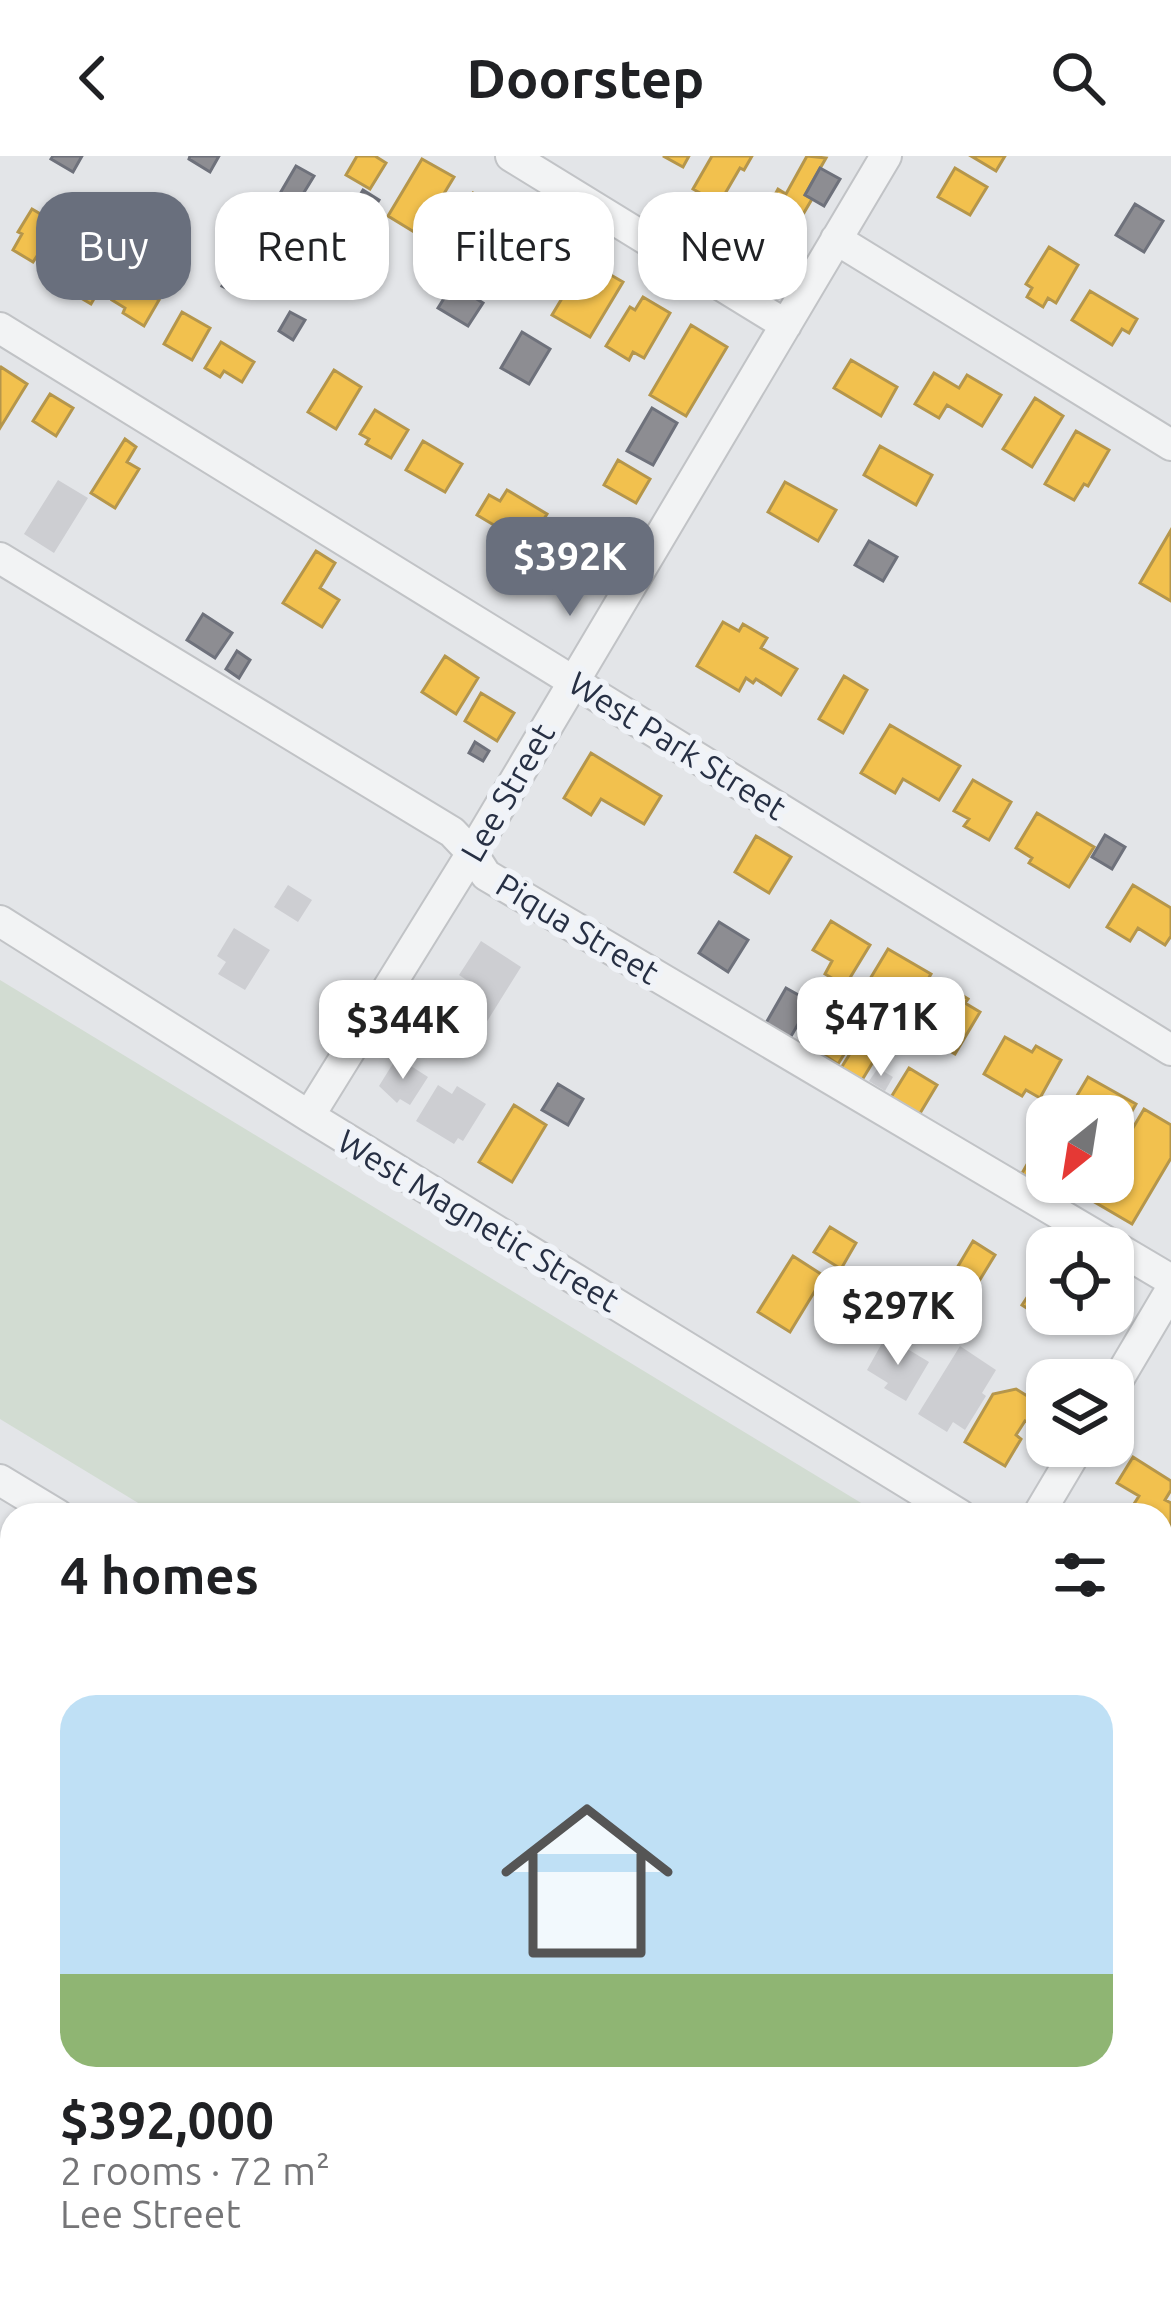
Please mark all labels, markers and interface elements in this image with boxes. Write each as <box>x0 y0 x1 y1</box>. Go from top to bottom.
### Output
icon: back <box>60 45 126 111</box>
icon: search <box>1045 45 1111 111</box>
text: Doorstep <box>467 48 704 108</box>
chip: Buy <box>36 192 191 300</box>
chip: Rent <box>215 192 389 300</box>
chip: Filters <box>413 192 614 300</box>
chip: New <box>638 192 807 300</box>
pin: $392K <box>486 517 654 619</box>
text: $392K <box>513 534 627 577</box>
street label: West Park Street <box>563 664 793 827</box>
street label: Lee Street <box>453 717 561 867</box>
street label: Piqua Street <box>490 865 666 991</box>
pin: $471K <box>797 977 965 1079</box>
pin: $344K <box>319 980 487 1082</box>
text: $471K <box>824 994 938 1037</box>
text: $344K <box>346 997 460 1040</box>
north arrow <box>1026 1095 1134 1203</box>
map controls <box>1026 1095 1134 1467</box>
street label: West Magnetic Street <box>332 1122 626 1318</box>
button: locate <box>1026 1227 1134 1335</box>
pin: $297K <box>814 1266 982 1368</box>
text: $297K <box>841 1283 955 1326</box>
button: layers <box>1026 1359 1134 1467</box>
icon: filters <box>1047 1542 1113 1608</box>
text: 4 homes <box>60 1546 259 1604</box>
icon: home <box>479 1773 695 1989</box>
text: $392,000 <box>60 2091 274 2149</box>
text: 2 rooms · 72 m² <box>60 2149 330 2192</box>
text: Lee Street <box>60 2192 241 2235</box>

